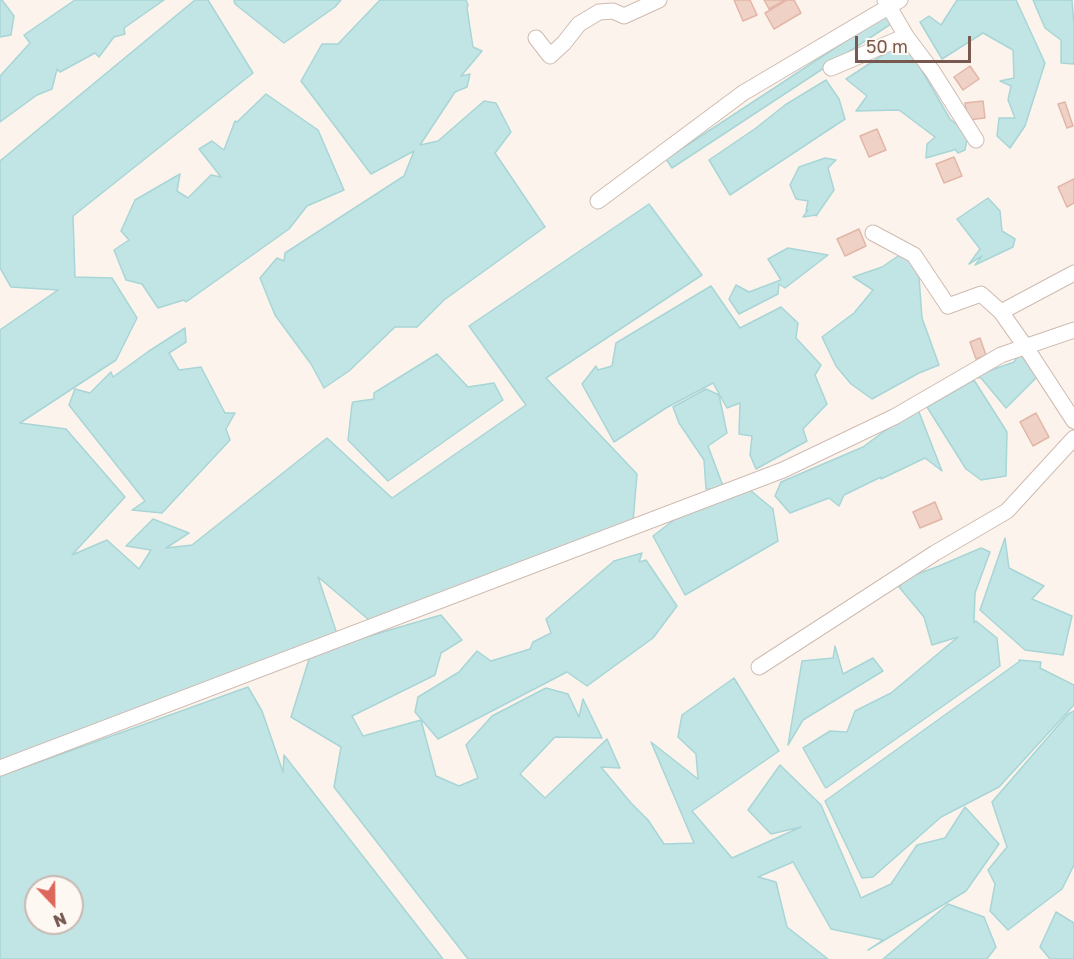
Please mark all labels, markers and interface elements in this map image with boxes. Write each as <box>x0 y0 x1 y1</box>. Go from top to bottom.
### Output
scale bar <box>858 24 974 62</box>
text: 50 m <box>866 35 908 57</box>
north arrow <box>24 875 84 935</box>
text: N <box>51 908 69 931</box>

